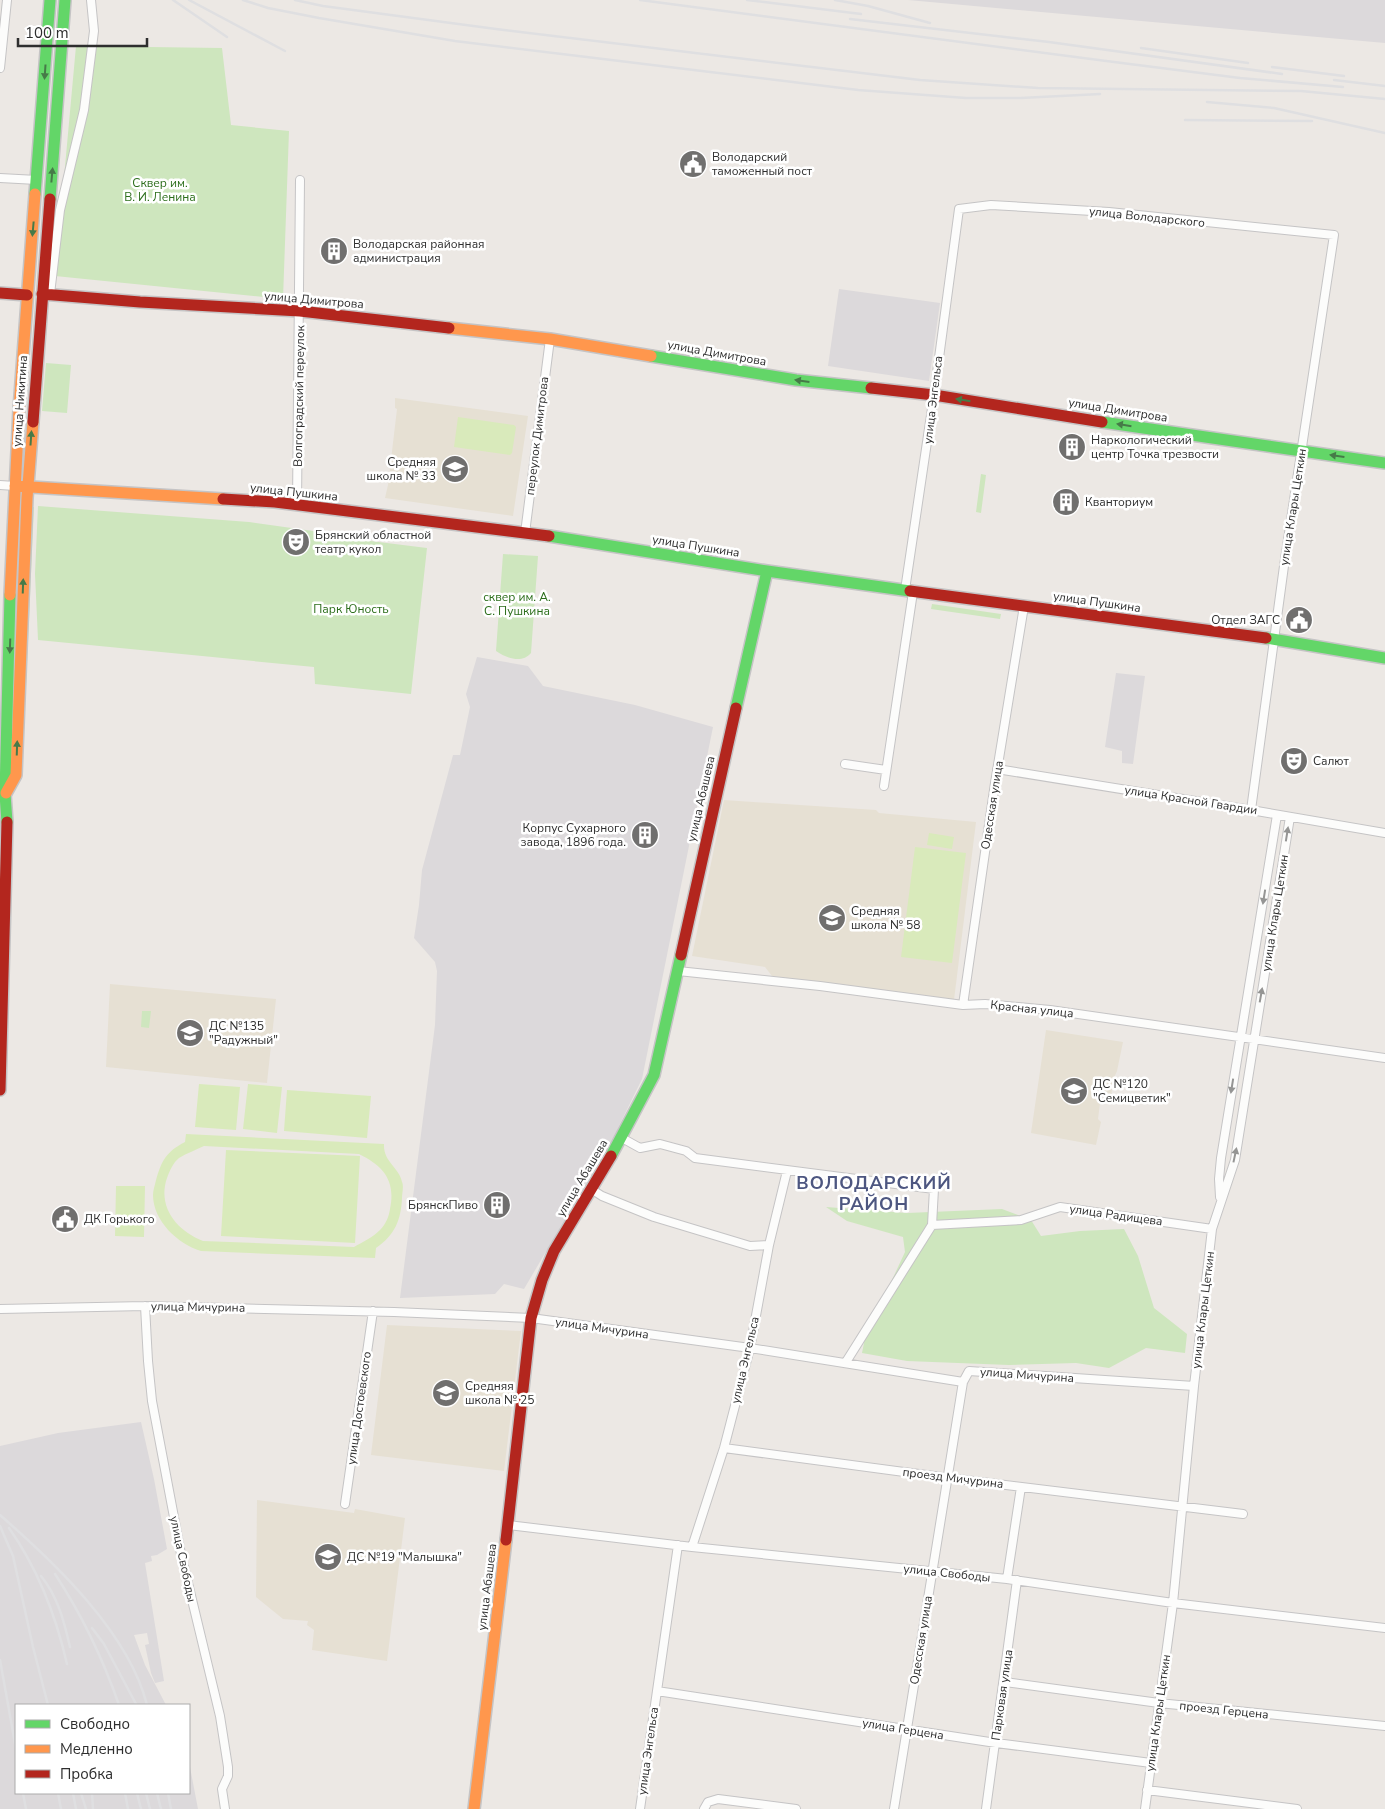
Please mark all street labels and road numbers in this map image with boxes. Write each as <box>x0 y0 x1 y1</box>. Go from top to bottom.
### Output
street label: улица Володарского <box>1088 203 1206 231</box>
street label: улица Димитрова <box>263 288 365 312</box>
street label: Волгоградский переулок <box>290 324 308 467</box>
street label: улица Димитрова <box>666 336 768 370</box>
street label: улица Никитина <box>9 355 31 447</box>
street label: улица Энгельса <box>920 355 946 445</box>
street label: переулок Димитрова <box>522 376 552 496</box>
street label: улица Димитрова <box>1067 394 1169 426</box>
street label: улица Клары Цеткин <box>1276 447 1310 567</box>
street label: улица Пушкина <box>249 479 339 505</box>
street label: улица Пушкина <box>651 531 741 561</box>
street label: улица Пушкина <box>1052 588 1142 616</box>
street label: улица Абашева <box>683 755 719 843</box>
street label: Одесская улица <box>977 759 1007 851</box>
street label: улица Красной Гвардии <box>1123 782 1259 818</box>
street label: улица Клары Цеткин <box>1258 853 1292 973</box>
street label: Красная улица <box>990 997 1074 1021</box>
street label: улица Абашева <box>553 1136 611 1220</box>
street label: улица Радищева <box>1068 1201 1164 1229</box>
street label: улица Клары Цеткин <box>1188 1250 1218 1370</box>
street label: улица Мичурина <box>151 1298 245 1316</box>
street label: улица Мичурина <box>554 1314 650 1342</box>
street label: улица Энгельса <box>727 1315 763 1405</box>
street label: улица Достоевского <box>343 1350 375 1466</box>
street label: улица Мичурина <box>979 1364 1075 1386</box>
street label: проезд Мичурина <box>902 1464 1004 1492</box>
street label: улица Свободы <box>166 1515 200 1603</box>
street label: улица Абашева <box>474 1543 500 1631</box>
street label: улица Свободы <box>903 1560 991 1586</box>
street label: Одесская улица <box>906 1594 936 1686</box>
street label: Парковая улица <box>988 1648 1016 1742</box>
street label: улица Клары Цеткин <box>1142 1653 1174 1773</box>
street label: проезд Герцена <box>1179 1697 1269 1723</box>
street label: улица Энгельса <box>634 1706 662 1796</box>
street label: улица Герцена <box>861 1715 945 1743</box>

